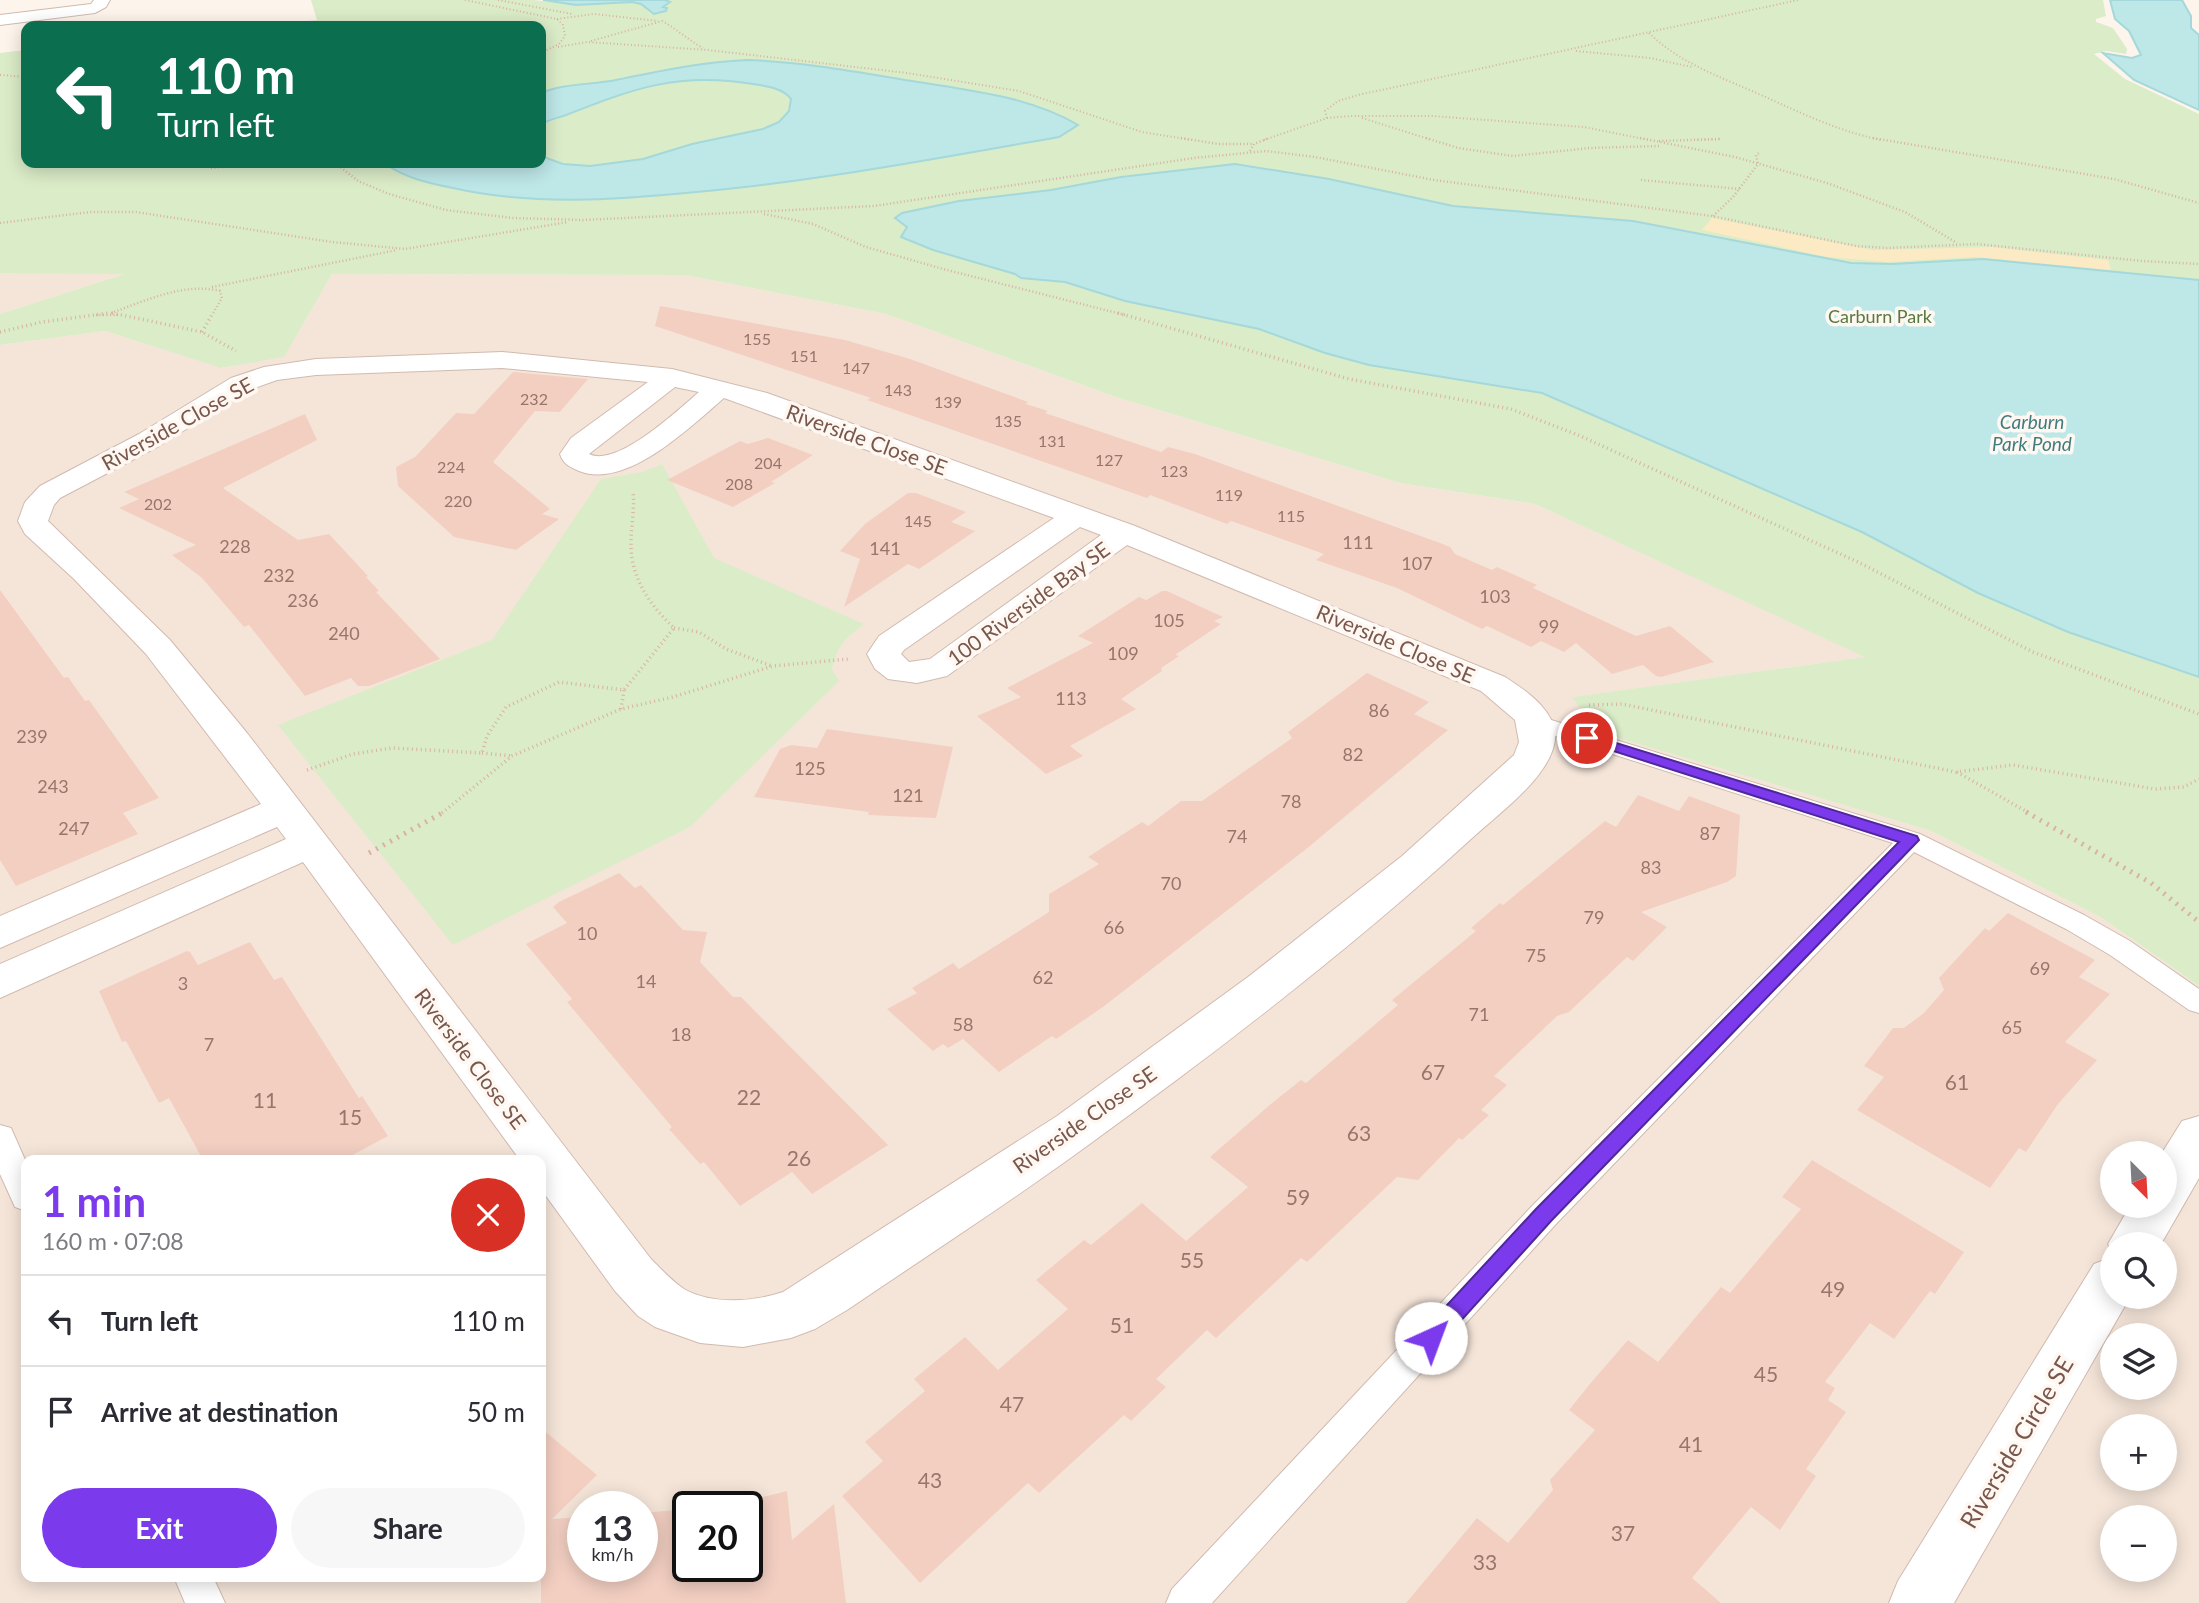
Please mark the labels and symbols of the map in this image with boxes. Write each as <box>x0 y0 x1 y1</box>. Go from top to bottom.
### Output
park label: Carburn Park <box>1828 305 1933 327</box>
house number: 155 <box>743 329 771 348</box>
house number: 151 <box>790 346 818 365</box>
house number: 147 <box>842 358 870 377</box>
street label: Riverside Close SE <box>97 371 257 475</box>
house number: 143 <box>884 380 912 399</box>
house number: 232 <box>520 389 548 408</box>
house number: 139 <box>934 392 962 411</box>
street label: Riverside Close SE <box>783 398 951 480</box>
water label: Carburn Park Pond <box>1992 410 2072 455</box>
house number: 135 <box>994 411 1022 430</box>
house number: 131 <box>1038 431 1066 450</box>
house number: 127 <box>1095 450 1123 469</box>
house number: 204 <box>754 453 782 472</box>
house number: 224 <box>437 457 465 476</box>
house number: 123 <box>1160 461 1188 480</box>
house number: 208 <box>725 474 753 493</box>
house number: 119 <box>1215 485 1243 504</box>
house number: 220 <box>444 491 472 510</box>
house number: 202 <box>144 494 172 513</box>
house number: 115 <box>1277 506 1305 525</box>
house number: 145 <box>904 511 932 530</box>
house number: 111 <box>1342 531 1374 553</box>
house number: 228 <box>219 535 251 557</box>
street label: 100 Riverside Bay SE <box>942 536 1114 670</box>
house number: 141 <box>869 537 901 559</box>
house number: 107 <box>1401 552 1433 574</box>
house number: 232 <box>263 564 295 586</box>
house number: 103 <box>1479 585 1511 607</box>
house number: 236 <box>287 589 319 611</box>
street label: Riverside Close SE <box>1313 598 1479 688</box>
house number: 105 <box>1153 609 1185 631</box>
house number: 99 <box>1539 615 1559 637</box>
house number: 240 <box>328 622 360 644</box>
house number: 109 <box>1107 642 1139 664</box>
house number: 113 <box>1055 687 1087 709</box>
house number: 86 <box>1369 699 1389 721</box>
pin <box>1557 708 1617 768</box>
house number: 239 <box>16 725 48 747</box>
house number: 82 <box>1343 743 1363 765</box>
house number: 125 <box>794 757 826 779</box>
house number: 243 <box>37 775 69 797</box>
house number: 121 <box>892 784 924 806</box>
house number: 78 <box>1281 790 1301 812</box>
house number: 247 <box>58 817 90 839</box>
house number: 87 <box>1700 822 1720 844</box>
house number: 74 <box>1227 825 1247 847</box>
house number: 83 <box>1641 856 1661 878</box>
house number: 70 <box>1161 872 1181 894</box>
house number: 79 <box>1584 906 1604 928</box>
house number: 66 <box>1104 916 1124 938</box>
house number: 10 <box>577 922 597 944</box>
house number: 75 <box>1526 944 1546 966</box>
house number: 69 <box>2030 957 2050 979</box>
house number: 62 <box>1033 966 1053 988</box>
house number: 14 <box>636 970 656 992</box>
house number: 3 <box>178 972 188 994</box>
street label: Riverside Close SE <box>410 983 532 1133</box>
house number: 71 <box>1469 1003 1489 1025</box>
house number: 58 <box>953 1013 973 1035</box>
house number: 65 <box>2002 1016 2022 1038</box>
house number: 18 <box>671 1023 691 1045</box>
house number: 7 <box>204 1033 214 1055</box>
house number: 67 <box>1421 1059 1445 1084</box>
street label: Riverside Close SE <box>1007 1060 1161 1178</box>
house number: 61 <box>1945 1069 1969 1094</box>
house number: 22 <box>737 1084 761 1109</box>
house number: 11 <box>253 1087 277 1112</box>
house number: 15 <box>338 1104 362 1129</box>
house number: 63 <box>1347 1120 1371 1145</box>
north arrow <box>2100 1141 2177 1218</box>
house number: 26 <box>787 1145 811 1170</box>
house number: 59 <box>1286 1184 1310 1209</box>
house number: 55 <box>1180 1247 1204 1272</box>
house number: 49 <box>1821 1276 1845 1301</box>
position arrow <box>1394 1301 1468 1375</box>
house number: 51 <box>1110 1312 1134 1337</box>
street label: Riverside Circle SE <box>1953 1351 2079 1533</box>
house number: 45 <box>1754 1361 1778 1386</box>
house number: 47 <box>1000 1391 1024 1416</box>
house number: 41 <box>1679 1431 1703 1456</box>
house number: 43 <box>918 1467 942 1492</box>
speed limit sign: 20 <box>672 1491 763 1582</box>
house number: 37 <box>1611 1520 1635 1545</box>
house number: 33 <box>1473 1549 1497 1574</box>

